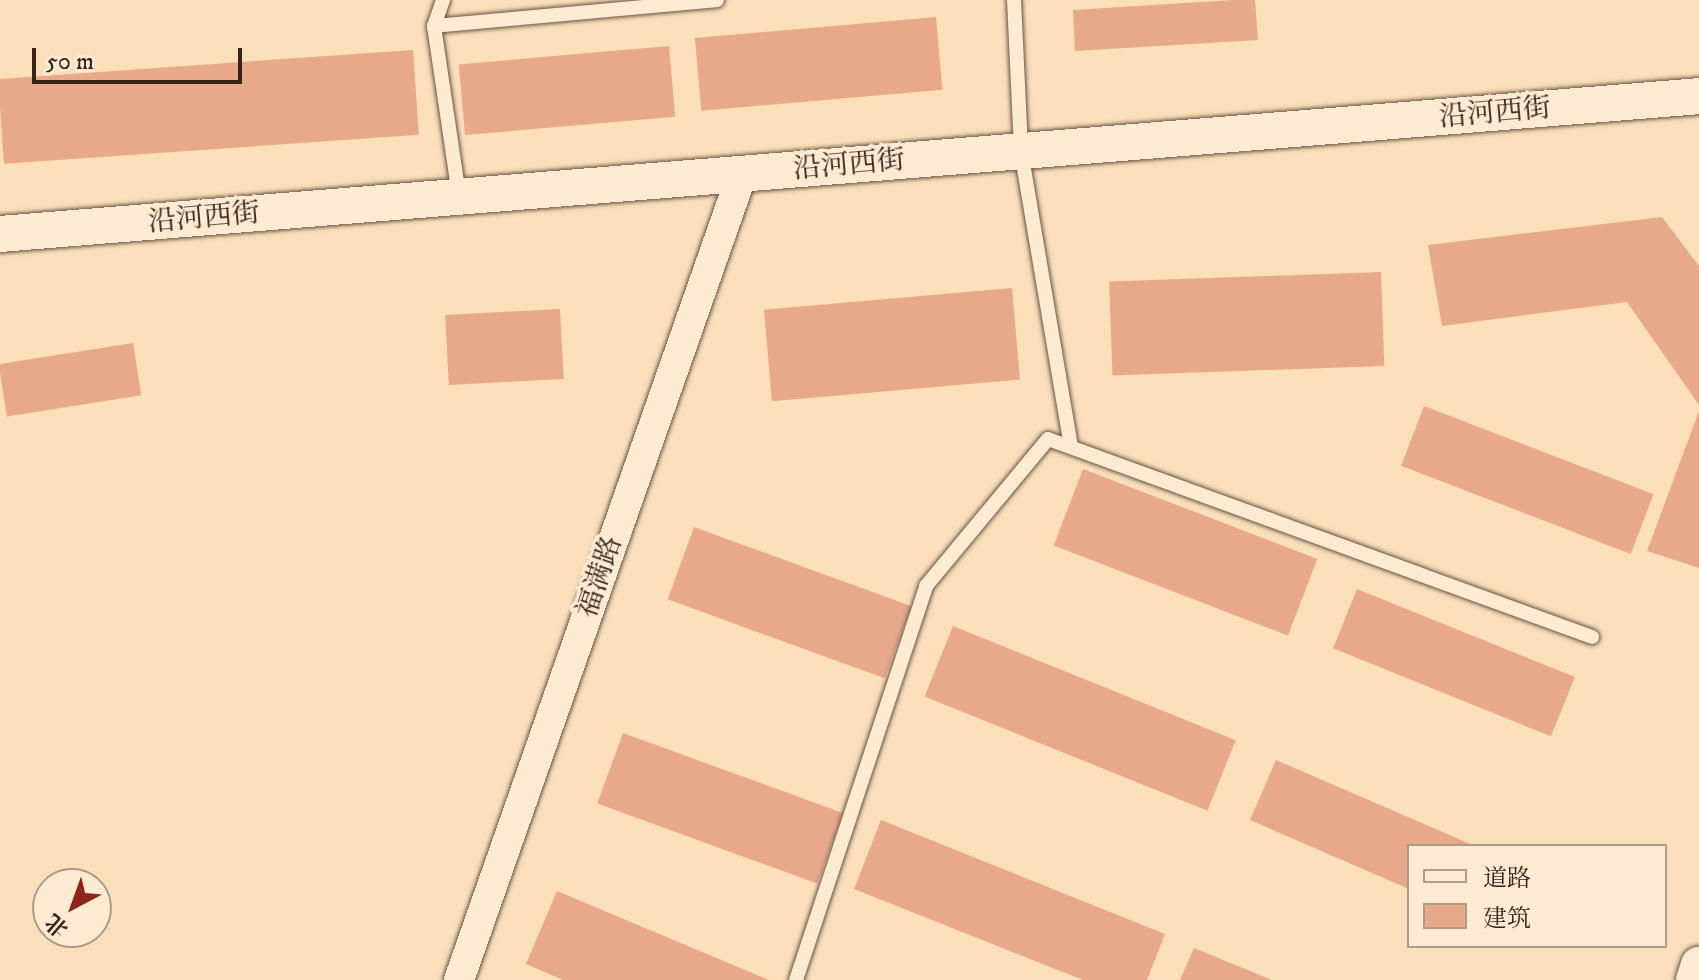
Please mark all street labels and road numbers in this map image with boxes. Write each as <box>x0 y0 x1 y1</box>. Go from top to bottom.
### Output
street label: 沿河西街 <box>1438 91 1552 135</box>
street label: 沿河西街 <box>792 143 906 187</box>
street label: 沿河西街 <box>147 196 261 240</box>
street label: 福满路 <box>570 532 630 622</box>

